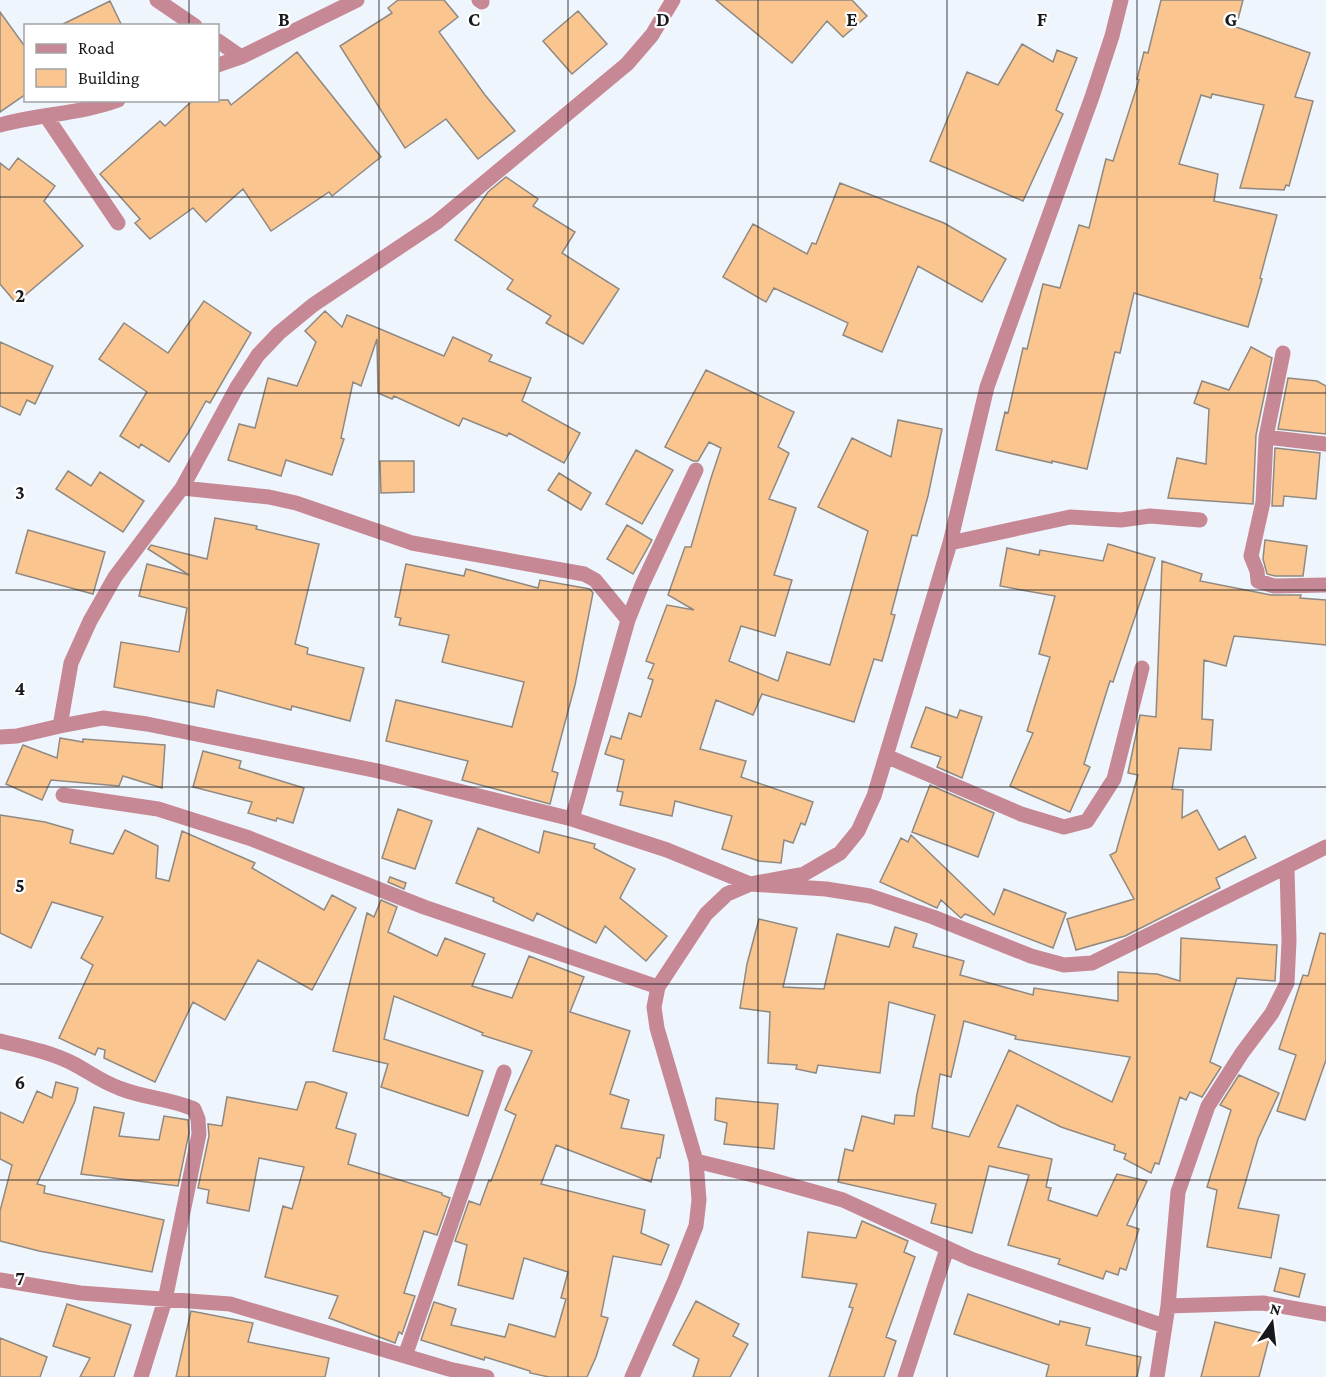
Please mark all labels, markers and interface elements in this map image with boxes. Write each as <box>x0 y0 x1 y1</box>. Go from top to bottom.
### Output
text: B <box>278 8 290 30</box>
text: C <box>468 8 480 30</box>
text: D <box>656 8 670 30</box>
text: E <box>846 8 858 30</box>
text: F <box>1037 8 1048 30</box>
text: G <box>1225 8 1238 30</box>
legend <box>24 24 219 102</box>
text: Road <box>78 38 115 58</box>
text: Building <box>78 68 140 88</box>
text: 2 <box>15 284 25 306</box>
text: 3 <box>15 481 25 503</box>
text: 4 <box>15 677 26 699</box>
text: 5 <box>15 874 25 896</box>
text: 6 <box>15 1071 25 1093</box>
text: 7 <box>15 1267 25 1289</box>
north arrow <box>1242 1293 1302 1353</box>
text: N <box>1268 1299 1283 1319</box>

